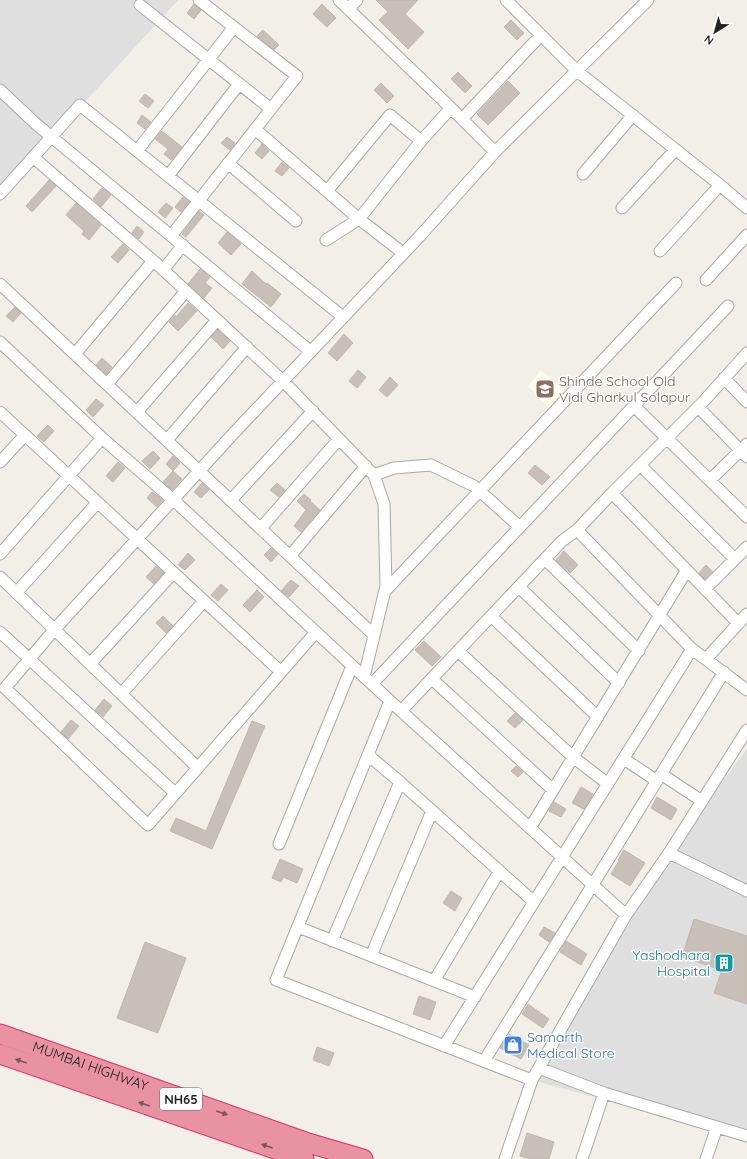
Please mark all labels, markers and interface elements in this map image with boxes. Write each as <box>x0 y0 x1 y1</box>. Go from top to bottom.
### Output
north arrow <box>695 12 735 52</box>
text: N <box>702 32 716 48</box>
place label: Shinde School Old Vidi Gharkul Solapur <box>559 372 691 406</box>
school or university icon: Shinde School Old Vidi Gharkul Solapur <box>534 378 556 400</box>
place label: Yashodhara Hospital <box>633 946 710 980</box>
building icon: Yashodhara Hospital <box>713 952 735 974</box>
place label: Samarth Medical Store <box>527 1028 615 1062</box>
shop icon: Samarth Medical Store <box>502 1034 524 1056</box>
street label: MUMBAI HIGHWAY <box>30 1037 151 1095</box>
one-way arrow <box>15 1058 27 1064</box>
road number: NH65 <box>160 1088 202 1110</box>
one-way arrow <box>138 1101 150 1107</box>
one-way arrow <box>216 1110 228 1116</box>
one-way arrow <box>261 1143 273 1149</box>

